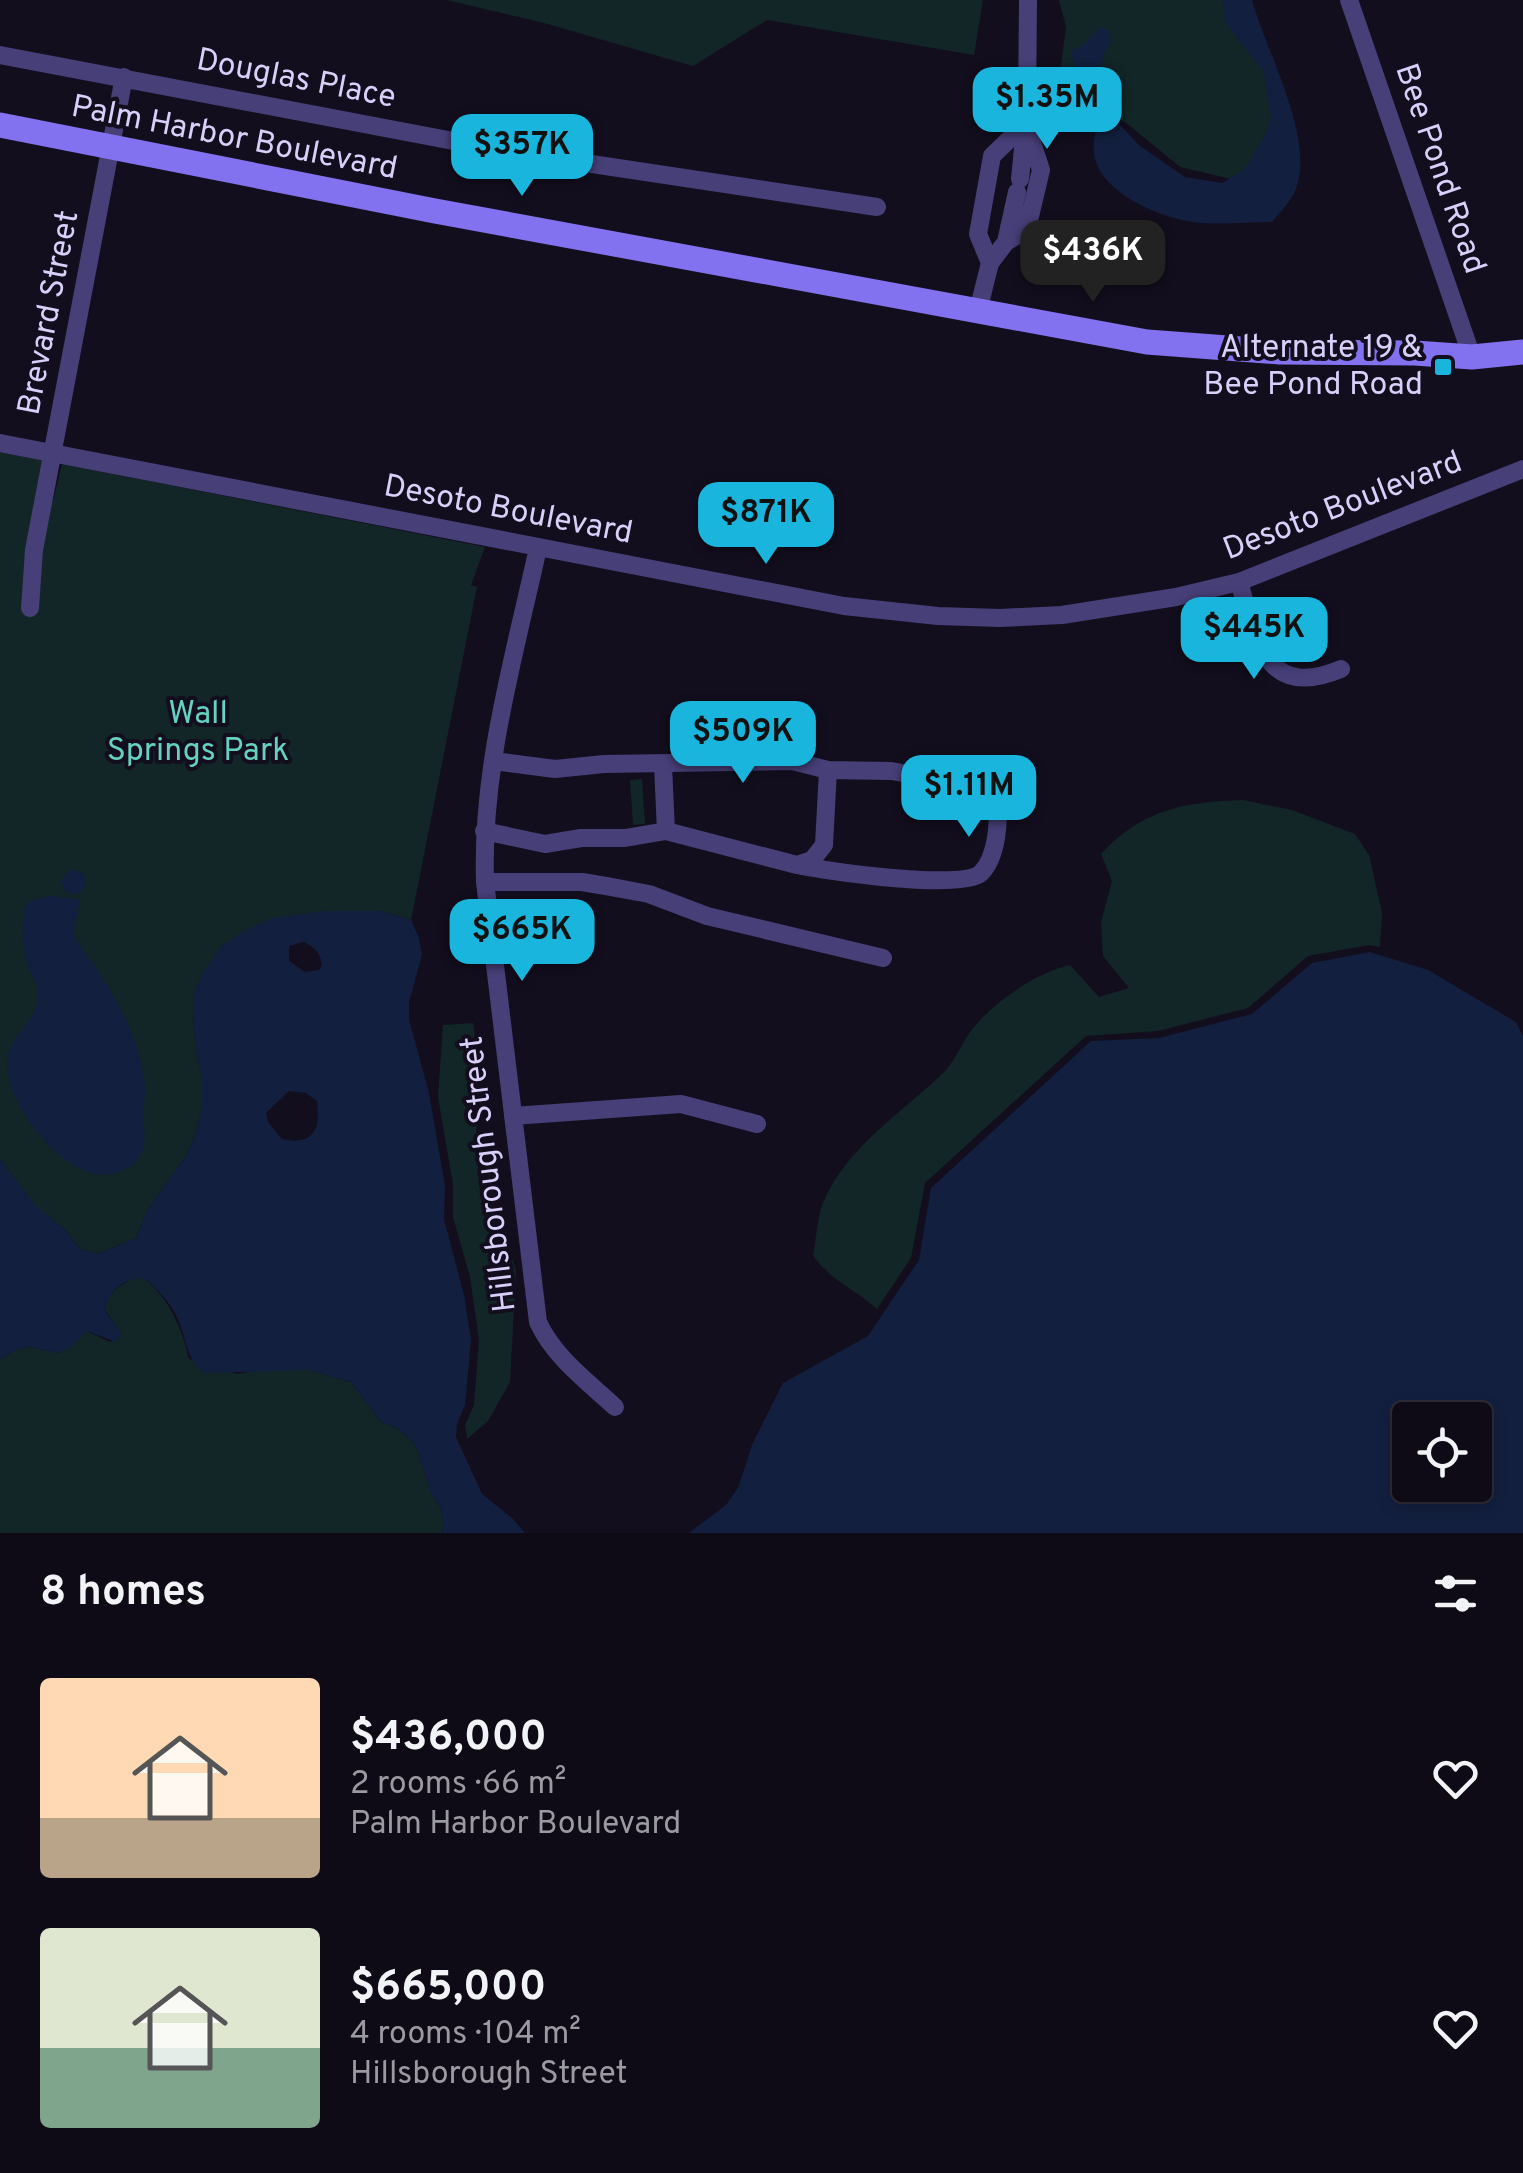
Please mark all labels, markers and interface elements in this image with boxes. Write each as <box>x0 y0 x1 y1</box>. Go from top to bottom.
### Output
street label: Douglas Place <box>193 41 399 119</box>
street label: Bee Pond Road <box>1384 59 1494 279</box>
pin: $1.35M <box>966 67 1128 152</box>
text: $1.35M <box>995 79 1099 119</box>
street label: Palm Harbor Boulevard <box>68 88 400 190</box>
pin: $357K <box>452 114 592 199</box>
text: $357K <box>473 126 571 166</box>
street label: Brevard Street <box>11 207 89 419</box>
pin: $436K <box>1023 220 1163 305</box>
text: $436K <box>1042 232 1144 272</box>
place label: Alternate 19 & Bee Pond Road <box>1203 329 1423 406</box>
marker: Alternate 19 & Bee Pond Road <box>1432 356 1454 378</box>
street label: Desoto Boulevard <box>1218 443 1468 571</box>
street label: Desoto Boulevard <box>380 467 636 555</box>
pin: $871K <box>696 482 836 567</box>
text: $871K <box>720 494 812 534</box>
pin: $445K <box>1184 597 1324 682</box>
text: $445K <box>1203 609 1305 649</box>
park label: Wall Springs Park <box>107 695 289 772</box>
pin: $509K <box>673 701 813 786</box>
text: $509K <box>692 713 794 753</box>
pin: $1.11M <box>888 755 1050 840</box>
text: $1.11M <box>923 767 1015 807</box>
pin: $665K <box>452 899 592 984</box>
text: $665K <box>472 911 572 951</box>
street label: Hillsborough Street <box>453 1034 527 1314</box>
map controls <box>1392 1402 1492 1502</box>
button: locate <box>1392 1402 1492 1502</box>
icon: filters <box>1428 1566 1483 1621</box>
text: 8 homes <box>40 1567 206 1620</box>
text: $436,000 <box>350 1712 547 1765</box>
icon: home <box>120 1718 240 1838</box>
icon: heart <box>1428 1751 1483 1806</box>
text: 2 rooms · 66 m² <box>350 1765 566 1805</box>
text: Palm Harbor Boulevard <box>350 1805 681 1845</box>
text: $665,000 <box>350 1962 546 2015</box>
icon: home <box>120 1968 240 2088</box>
icon: heart <box>1428 2001 1483 2056</box>
text: 4 rooms · 104 m² <box>350 2015 581 2055</box>
text: Hillsborough Street <box>350 2055 628 2095</box>

